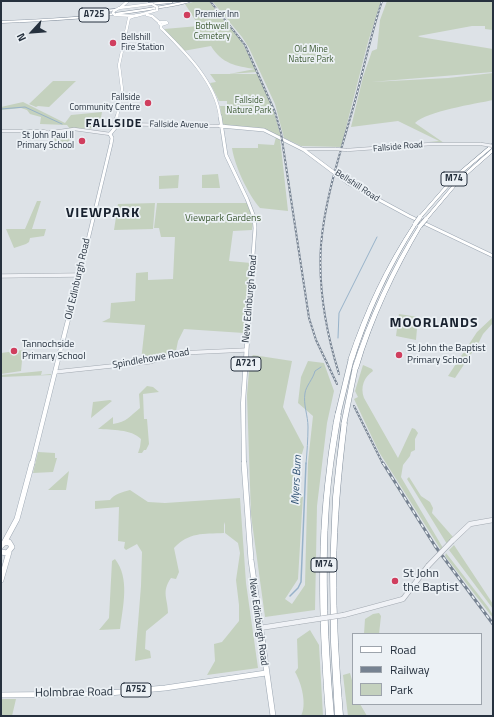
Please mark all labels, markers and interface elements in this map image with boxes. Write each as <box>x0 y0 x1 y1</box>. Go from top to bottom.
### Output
road number: A725 <box>79 8 109 22</box>
marker: Premier Inn <box>182 10 192 20</box>
place label: Premier Inn <box>195 10 239 20</box>
north arrow <box>12 12 52 52</box>
park label: Bothwell Cemetery <box>194 22 230 43</box>
text: N <box>12 30 30 44</box>
place label: Bellshill Fire Station <box>121 33 164 54</box>
marker: Bellshill Fire Station <box>108 38 118 48</box>
park label: Old Mine Nature Park <box>288 45 334 66</box>
place label: Fallside Community Centre <box>69 93 140 114</box>
park label: Fallside Nature Park <box>226 96 272 117</box>
marker: Fallside Community Centre <box>143 98 153 108</box>
district label: FALLSIDE <box>86 117 142 131</box>
street label: Fallside Avenue <box>150 119 208 131</box>
place label: St John Paul II Primary School <box>17 131 74 152</box>
marker: St John Paul II Primary School <box>77 136 87 146</box>
street label: Fallside Road <box>373 139 423 155</box>
street label: Bellshill Road <box>333 168 381 204</box>
road number: M74 <box>441 172 467 186</box>
district label: VIEWPARK <box>66 206 140 222</box>
park label: Viewpark Gardens <box>185 213 261 225</box>
street label: Old Edinburgh Road <box>63 237 93 321</box>
street label: New Edinburgh Road <box>240 255 260 343</box>
district label: MOORLANDS <box>389 316 479 332</box>
place label: Tannochside Primary School <box>22 339 85 362</box>
place label: St John the Baptist Primary School <box>407 343 485 366</box>
marker: Tannochside Primary School <box>9 346 19 356</box>
street label: Spindlehowe Road <box>112 346 190 372</box>
marker: St John the Baptist Primary School <box>394 350 404 360</box>
road number: A721 <box>231 357 261 371</box>
water label: Myers Burn <box>289 455 305 505</box>
road number: M74 <box>311 558 337 572</box>
place label: St John the Baptist <box>403 567 459 595</box>
marker: St John the Baptist <box>390 576 400 586</box>
street label: New Edinburgh Road <box>246 578 270 666</box>
legend <box>352 633 482 705</box>
text: Road <box>390 640 416 659</box>
text: Railway <box>390 660 430 679</box>
text: Park <box>390 680 413 699</box>
road number: A752 <box>121 683 151 697</box>
street label: Holmbrae Road <box>35 685 113 701</box>

